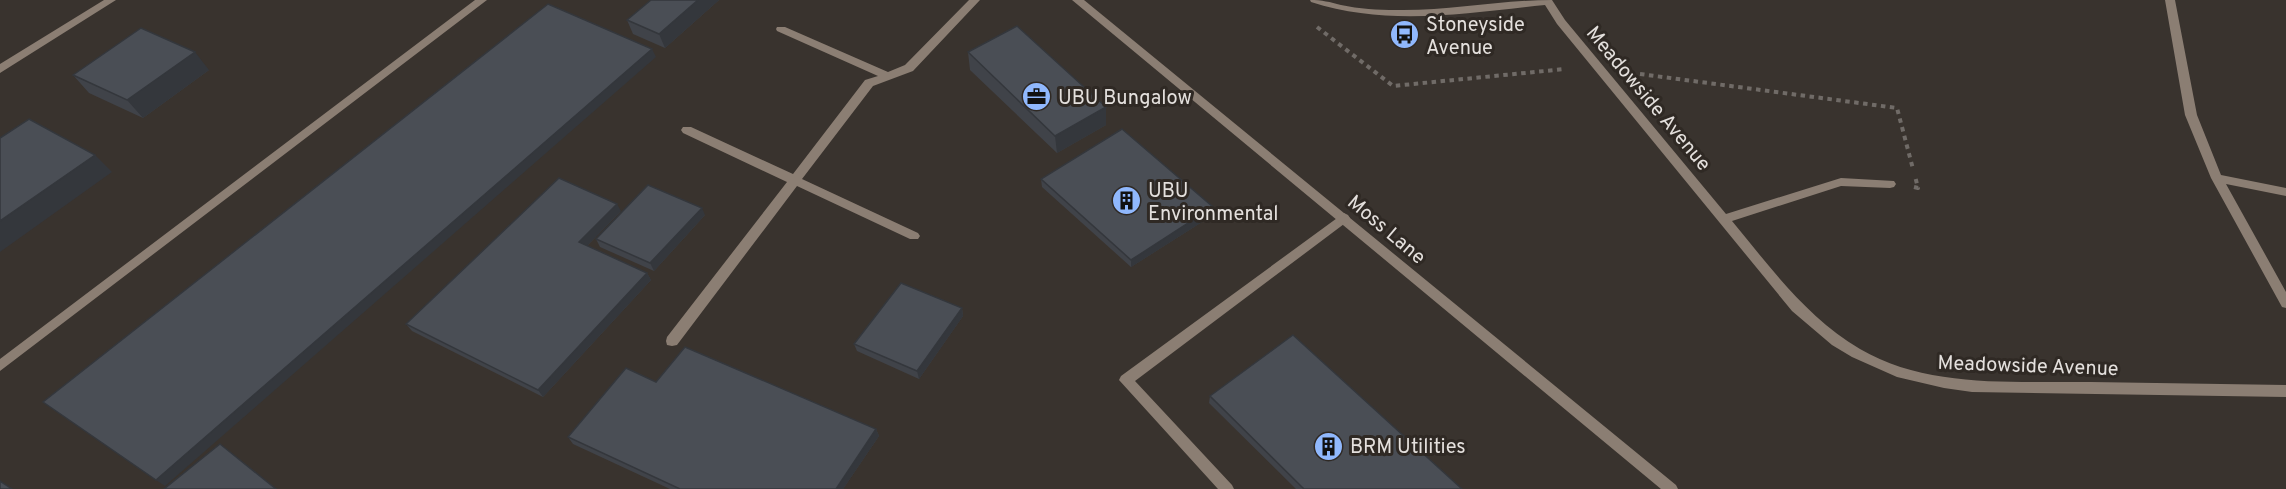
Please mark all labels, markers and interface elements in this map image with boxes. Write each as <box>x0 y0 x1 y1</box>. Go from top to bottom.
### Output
place label: Stoneyside Avenue <box>1426 13 1525 62</box>
bus stop icon: Stoneyside Avenue <box>1389 19 1421 51</box>
street label: Meadowside Avenue <box>1579 22 1716 177</box>
office icon: UBU Bungalow <box>1021 81 1053 113</box>
place label: UBU Bungalow <box>1058 86 1192 112</box>
place label: UBU Environmental <box>1148 179 1279 228</box>
building icon: UBU Environmental <box>1111 185 1143 217</box>
street label: Moss Lane <box>1341 190 1430 271</box>
street label: Meadowside Avenue <box>1937 351 2119 383</box>
building icon: BRM Utilities <box>1313 430 1345 462</box>
place label: BRM Utilities <box>1350 435 1466 461</box>

